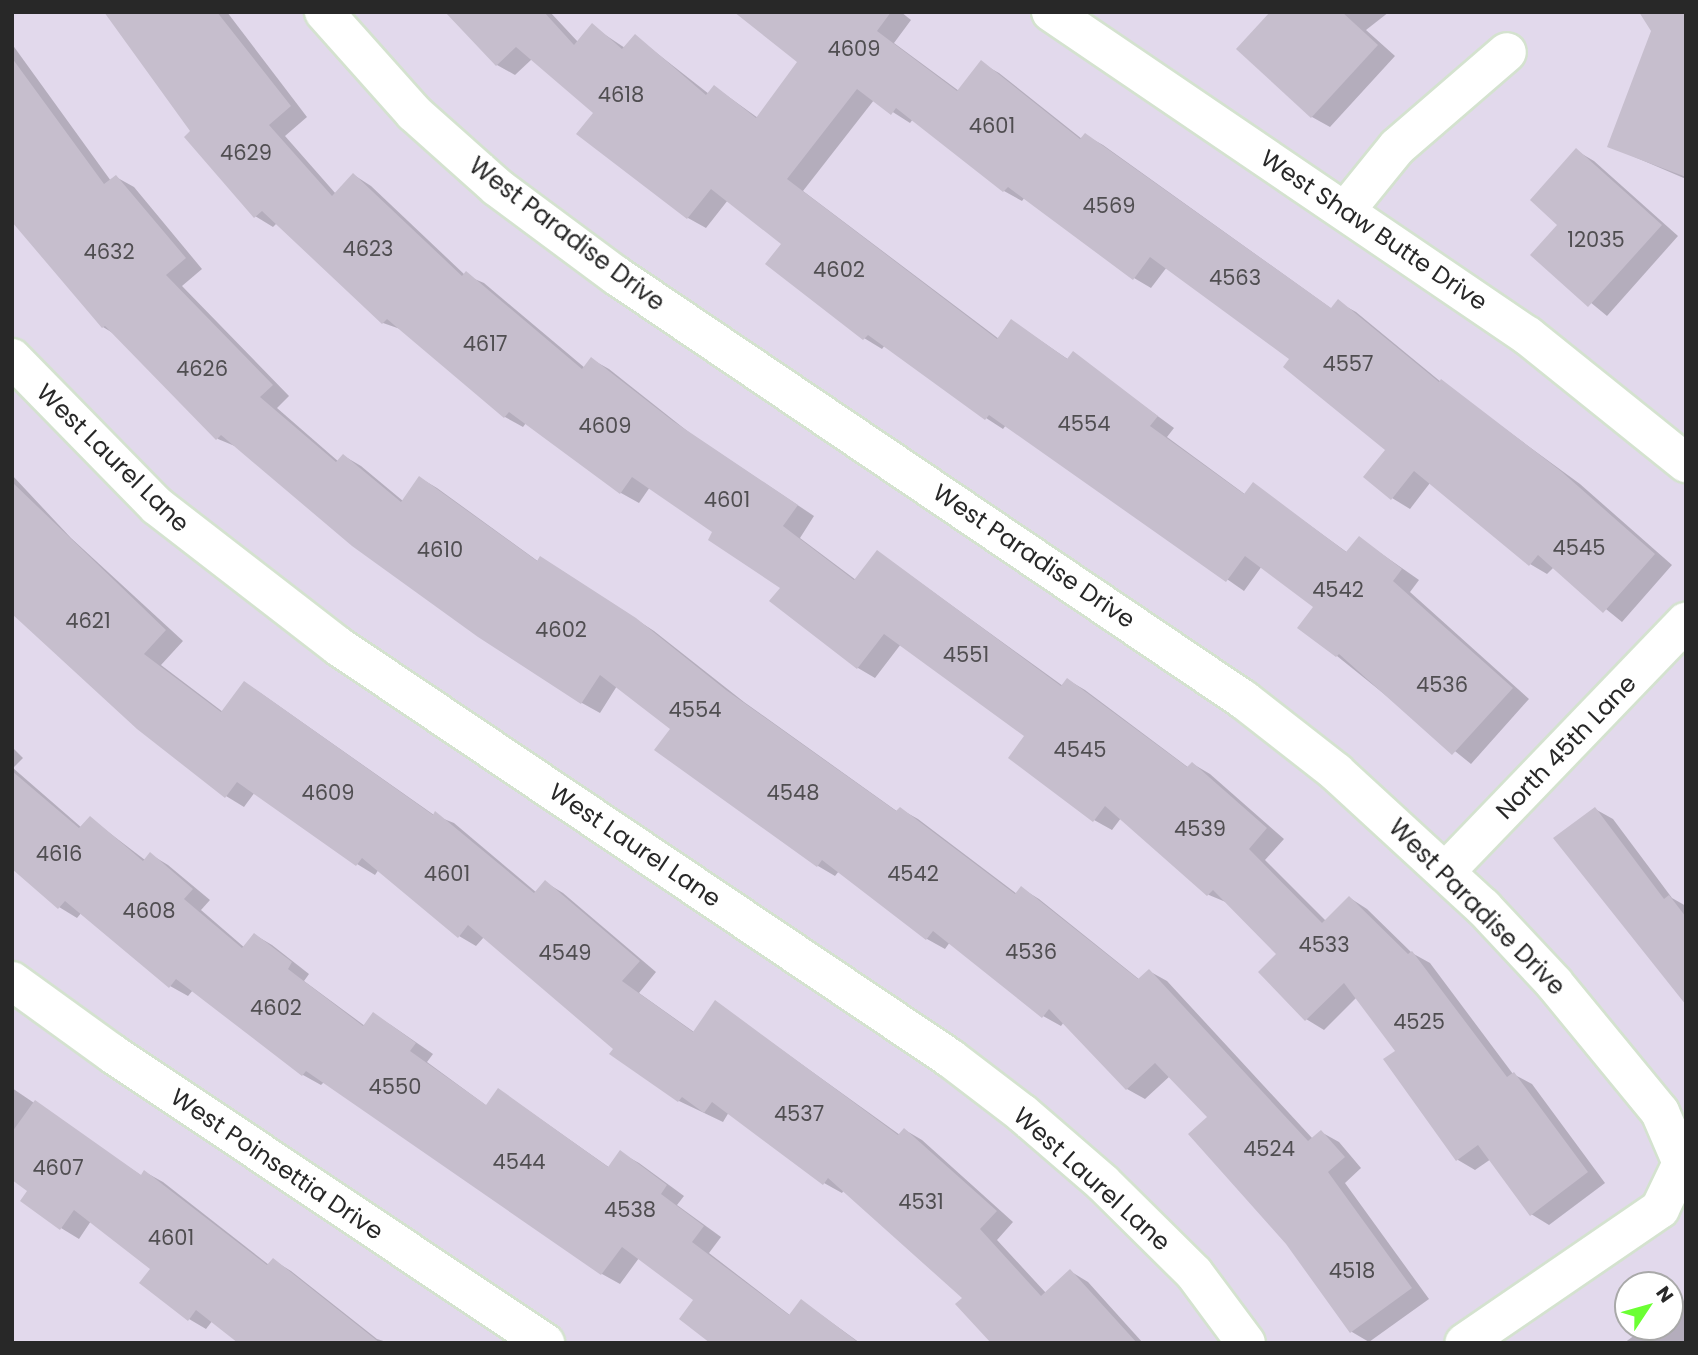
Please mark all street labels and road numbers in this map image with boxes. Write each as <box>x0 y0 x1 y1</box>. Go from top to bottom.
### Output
street label: West Shaw Butte Drive <box>1255 143 1493 317</box>
street label: West Paradise Drive <box>464 151 670 317</box>
street label: West Laurel Lane <box>31 378 195 538</box>
street label: West Paradise Drive <box>928 478 1140 634</box>
street label: North 45th Lane <box>1490 669 1642 825</box>
street label: West Laurel Lane <box>544 777 726 913</box>
street label: West Paradise Drive <box>1383 813 1571 1001</box>
street label: West Poinsettia Drive <box>165 1082 389 1246</box>
street label: West Laurel Lane <box>1008 1101 1176 1257</box>

